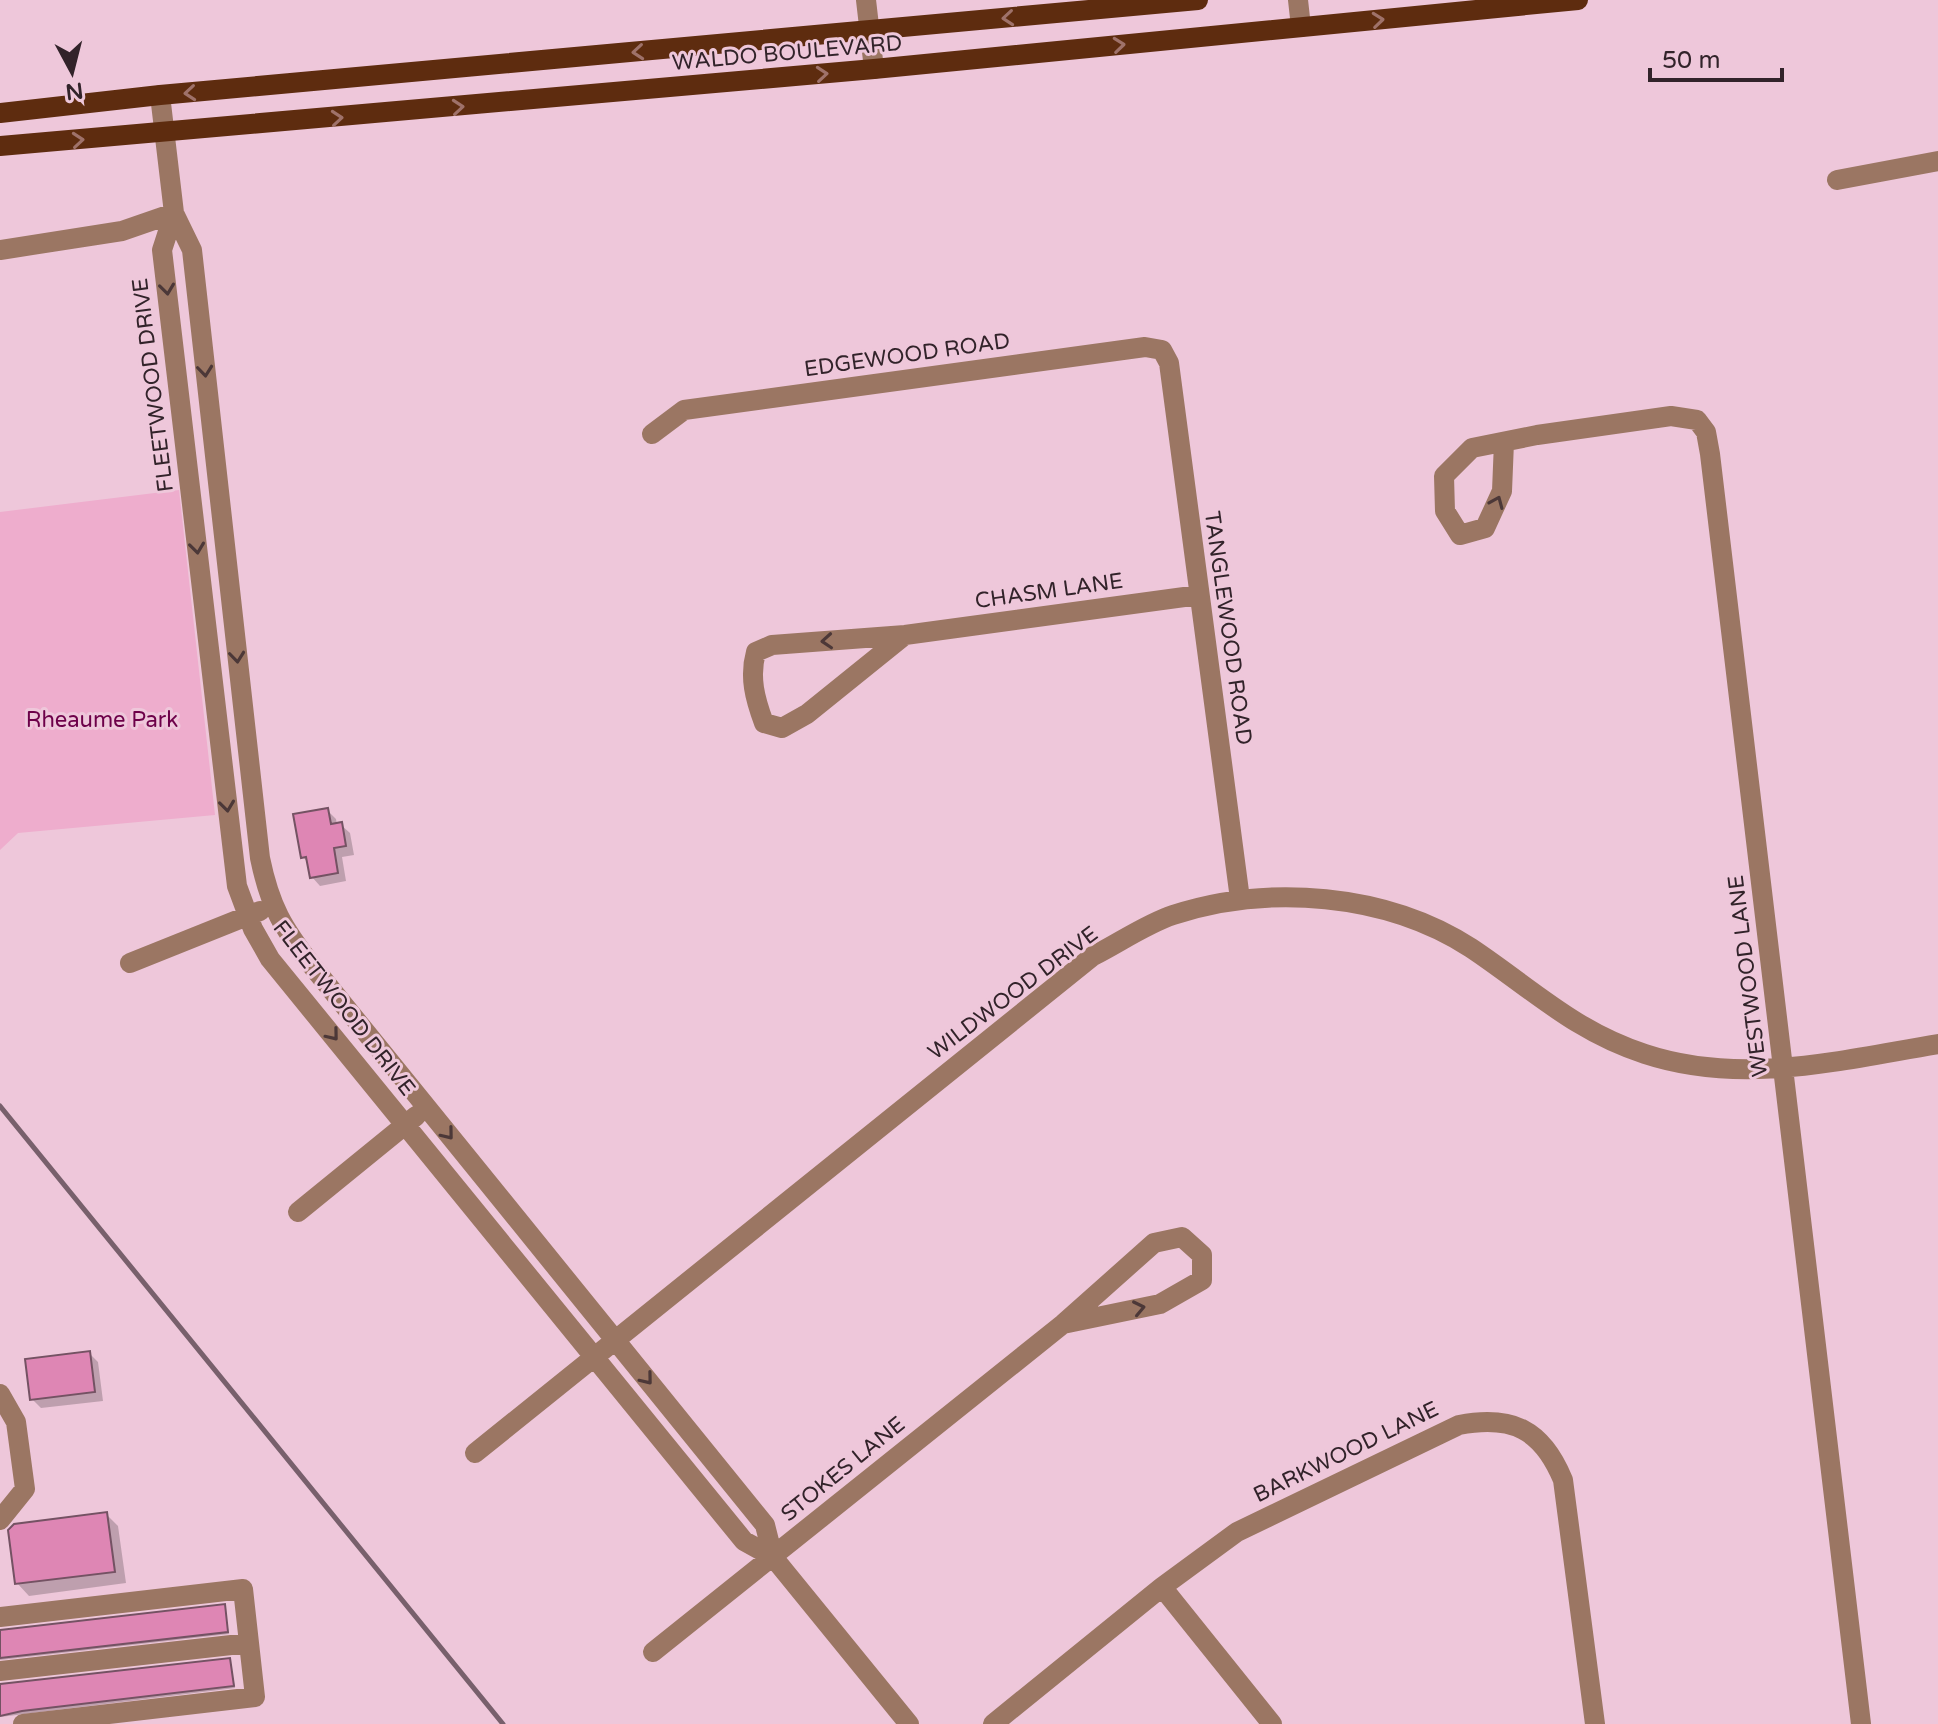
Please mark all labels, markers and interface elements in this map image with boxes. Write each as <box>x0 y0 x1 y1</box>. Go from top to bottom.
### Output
one-way arrow <box>1002 9 1015 26</box>
one-way arrow <box>1372 11 1385 28</box>
street label: WALDO BOULEVARD <box>671 30 903 76</box>
north arrow <box>32 32 112 112</box>
scale bar <box>1650 32 1782 82</box>
one-way arrow <box>1113 37 1126 54</box>
one-way arrow <box>631 44 644 61</box>
text: 50 m <box>1662 46 1720 75</box>
one-way arrow <box>816 66 829 83</box>
text: N <box>64 77 85 105</box>
one-way arrow <box>184 84 197 101</box>
one-way arrow <box>452 99 465 116</box>
one-way arrow <box>331 109 344 126</box>
one-way arrow <box>72 132 85 149</box>
street label: FLEETWOOD DRIVE <box>127 276 179 494</box>
one-way arrow <box>158 283 175 296</box>
street label: EDGEWOOD ROAD <box>802 328 1012 382</box>
one-way arrow <box>197 364 214 377</box>
one-way arrow <box>1487 496 1503 510</box>
street label: TANGLEWOOD ROAD <box>1199 509 1257 747</box>
one-way arrow <box>188 542 205 555</box>
street label: CHASM LANE <box>973 568 1125 614</box>
one-way arrow <box>820 632 833 649</box>
one-way arrow <box>229 651 246 664</box>
park label: Rheaume Park <box>26 707 178 733</box>
one-way arrow <box>218 800 235 813</box>
street label: WESTWOOD LANE <box>1723 874 1773 1078</box>
street label: FLEETWOOD DRIVE <box>267 915 421 1101</box>
street label: WILDWOOD DRIVE <box>923 921 1103 1065</box>
one-way arrow <box>323 1026 338 1040</box>
one-way arrow <box>438 1124 452 1139</box>
one-way arrow <box>1132 1300 1145 1317</box>
one-way arrow <box>637 1370 652 1384</box>
street label: BARKWOOD LANE <box>1249 1396 1443 1508</box>
street label: STOKES LANE <box>776 1411 910 1527</box>

